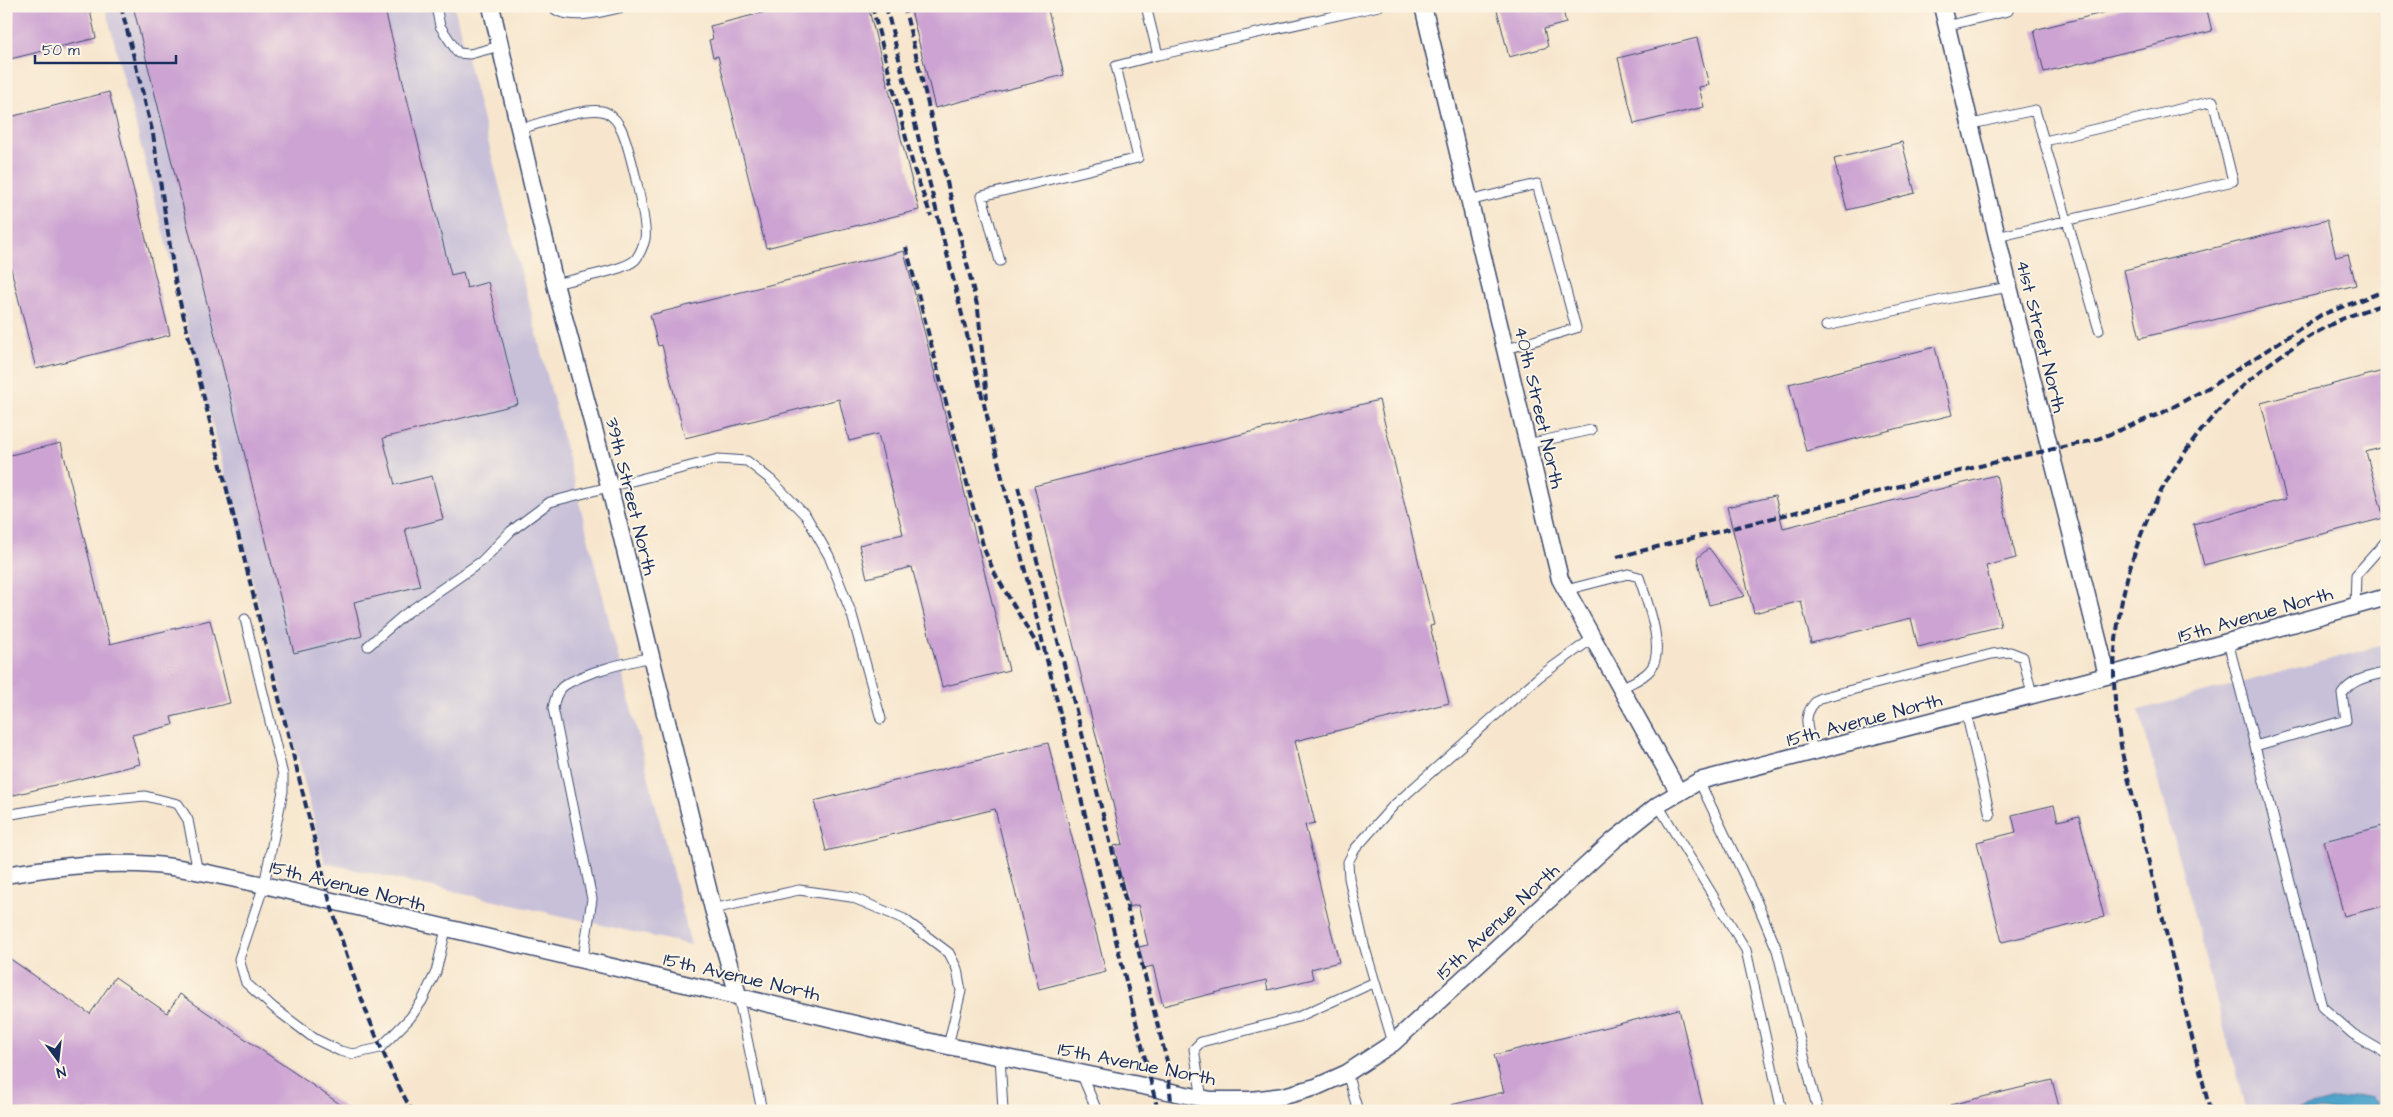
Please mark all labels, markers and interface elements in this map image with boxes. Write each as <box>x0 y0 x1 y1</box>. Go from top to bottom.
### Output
scale bar <box>35 32 176 64</box>
text: 50 m <box>42 40 80 61</box>
street label: 41st Street North <box>2009 257 2073 416</box>
street label: 40th Street North <box>1507 323 1570 492</box>
street label: 39th Street North <box>598 415 663 579</box>
street label: 15th Avenue North <box>2175 580 2337 650</box>
street label: 15th Avenue North <box>1784 687 1946 754</box>
street label: 15th Avenue North <box>267 854 429 919</box>
street label: 15th Avenue North <box>1430 857 1566 987</box>
street label: 15th Avenue North <box>661 946 823 1009</box>
north arrow <box>32 1034 82 1084</box>
street label: 15th Avenue North <box>1056 1036 1218 1093</box>
text: N <box>54 1061 68 1082</box>

